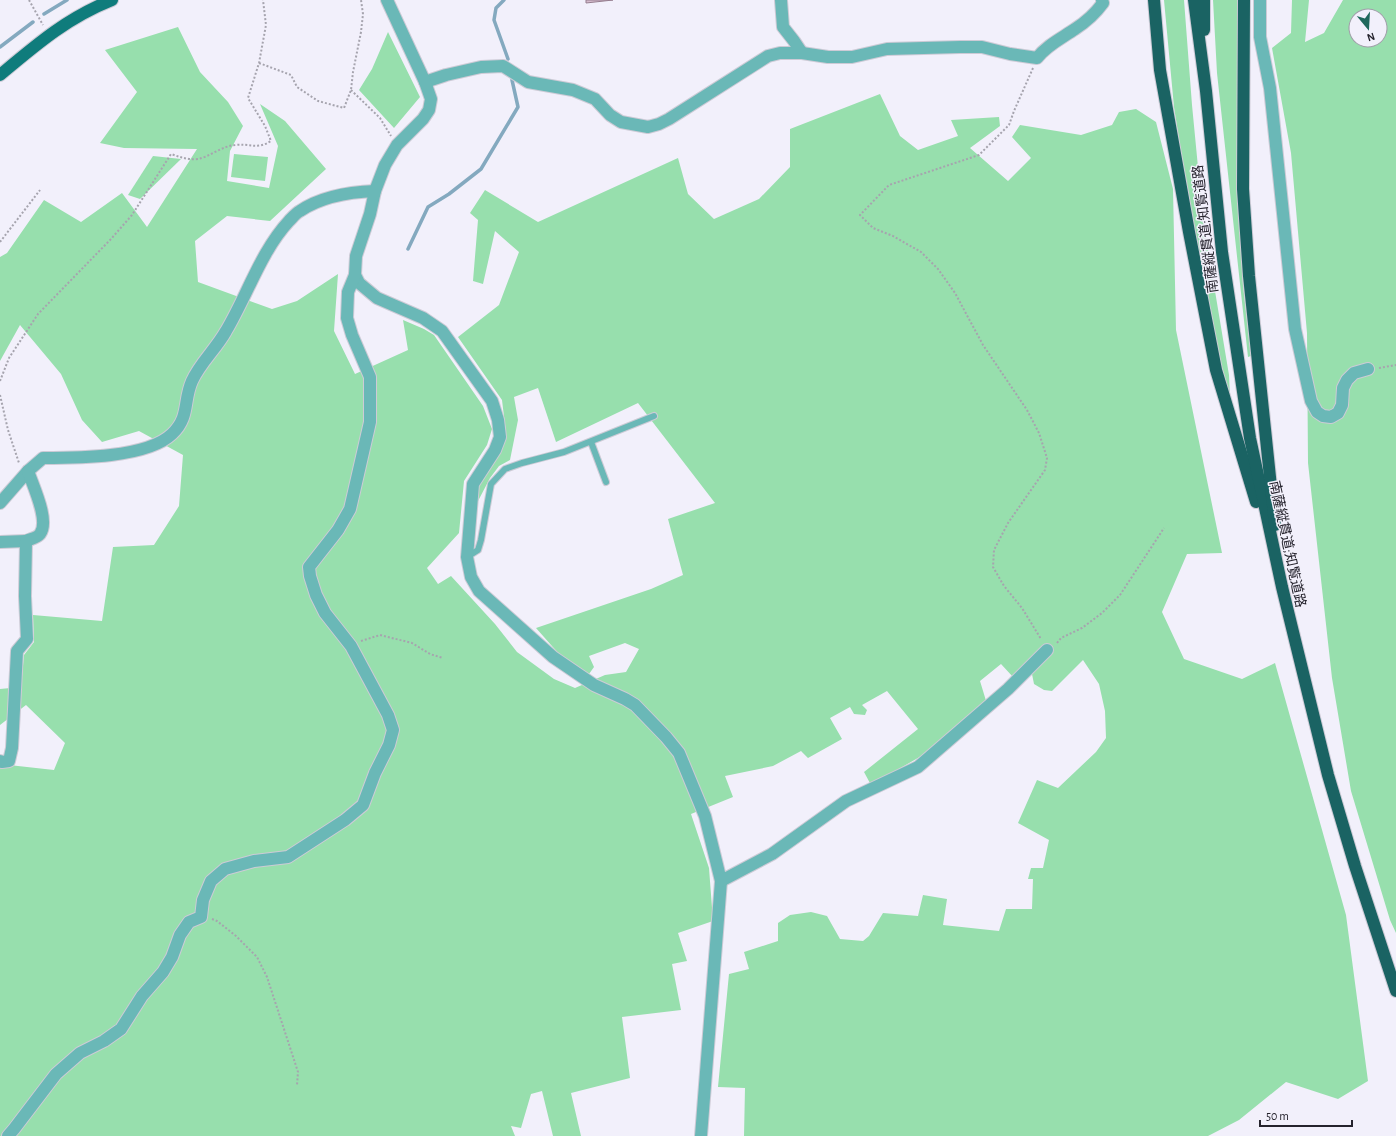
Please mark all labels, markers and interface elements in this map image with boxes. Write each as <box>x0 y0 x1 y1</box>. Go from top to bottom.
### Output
north arrow <box>1348 8 1388 48</box>
text: N <box>1366 31 1376 43</box>
street label: 南薩縦貫道;知覧道路 <box>1190 164 1221 294</box>
street label: 南薩縦貫道;知覧道路 <box>1267 479 1308 609</box>
scale bar <box>1260 1102 1352 1128</box>
text: 50 m <box>1266 1110 1289 1122</box>

